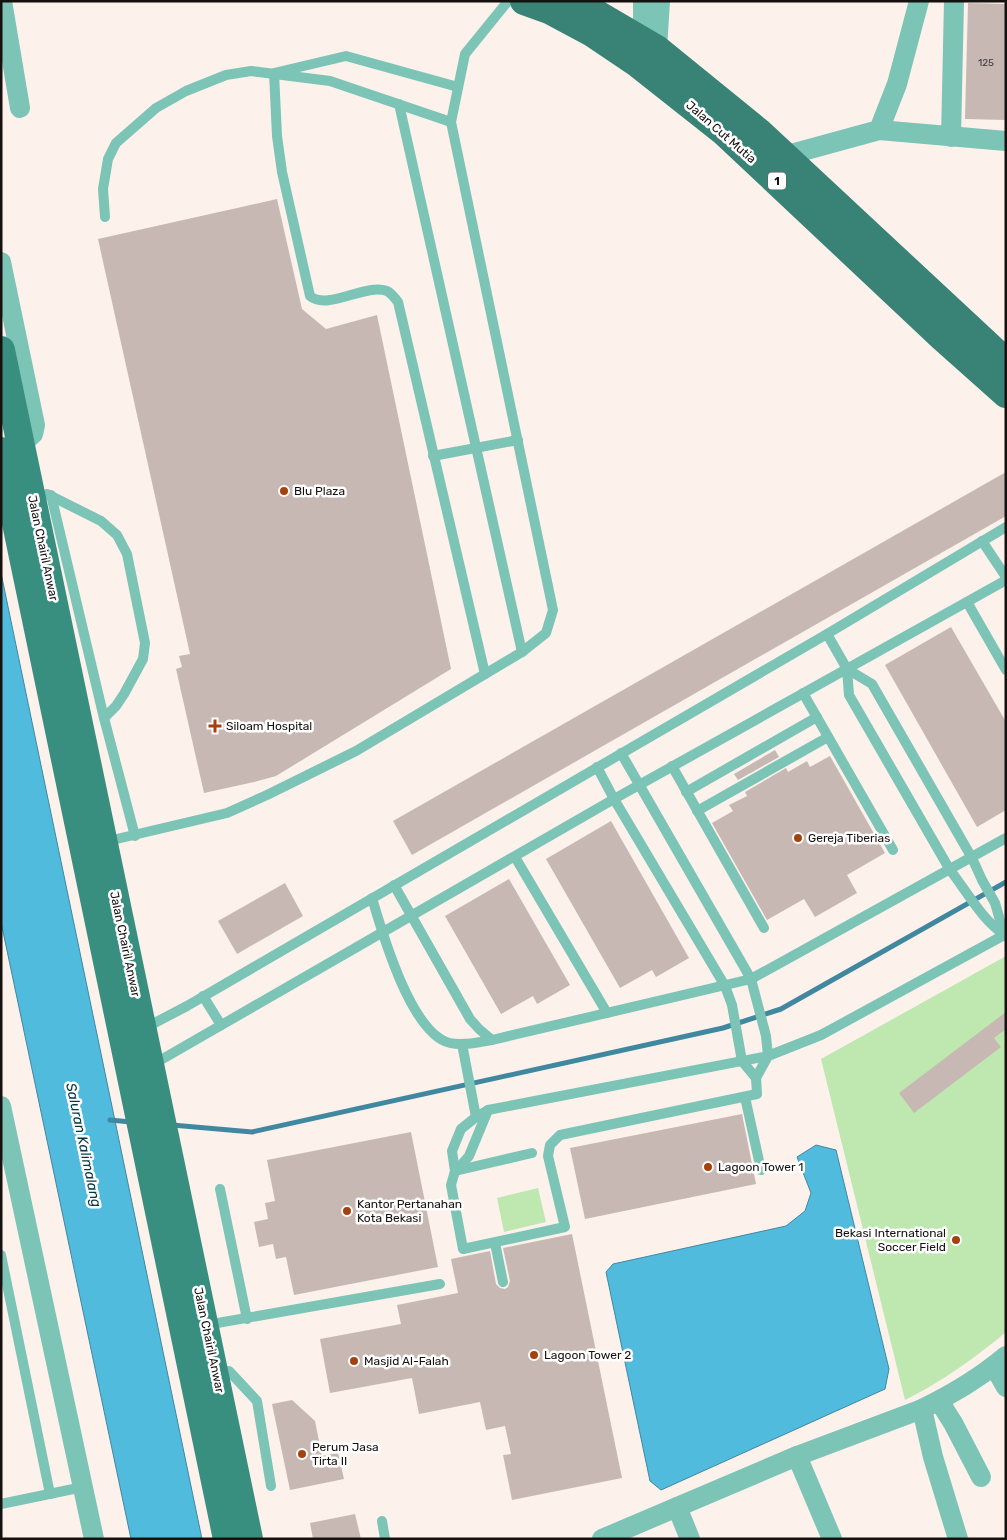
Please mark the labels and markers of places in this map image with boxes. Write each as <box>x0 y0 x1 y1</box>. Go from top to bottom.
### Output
place label: Blu Plaza <box>294 484 345 498</box>
marker: Blu Plaza <box>278 485 290 497</box>
marker: Siloam Hospital <box>208 719 222 733</box>
place label: Siloam Hospital <box>226 719 312 733</box>
place label: Gereja Tiberias <box>808 831 890 845</box>
marker: Gereja Tiberias <box>792 832 804 844</box>
place label: Lagoon Tower 1 <box>718 1160 803 1174</box>
marker: Lagoon Tower 1 <box>702 1161 714 1173</box>
place label: Kantor Pertanahan Kota Bekasi <box>357 1197 462 1225</box>
marker: Kantor Pertanahan Kota Bekasi <box>341 1205 353 1217</box>
place label: Bekasi International Soccer Field <box>835 1226 946 1254</box>
marker: Bekasi International Soccer Field <box>950 1234 962 1246</box>
place label: Lagoon Tower 2 <box>544 1348 631 1362</box>
marker: Lagoon Tower 2 <box>528 1349 540 1361</box>
place label: Masjid Al-Falah <box>364 1354 449 1368</box>
marker: Masjid Al-Falah <box>348 1355 360 1367</box>
place label: Perum Jasa Tirta II <box>312 1440 379 1468</box>
marker: Perum Jasa Tirta II <box>296 1448 308 1460</box>

